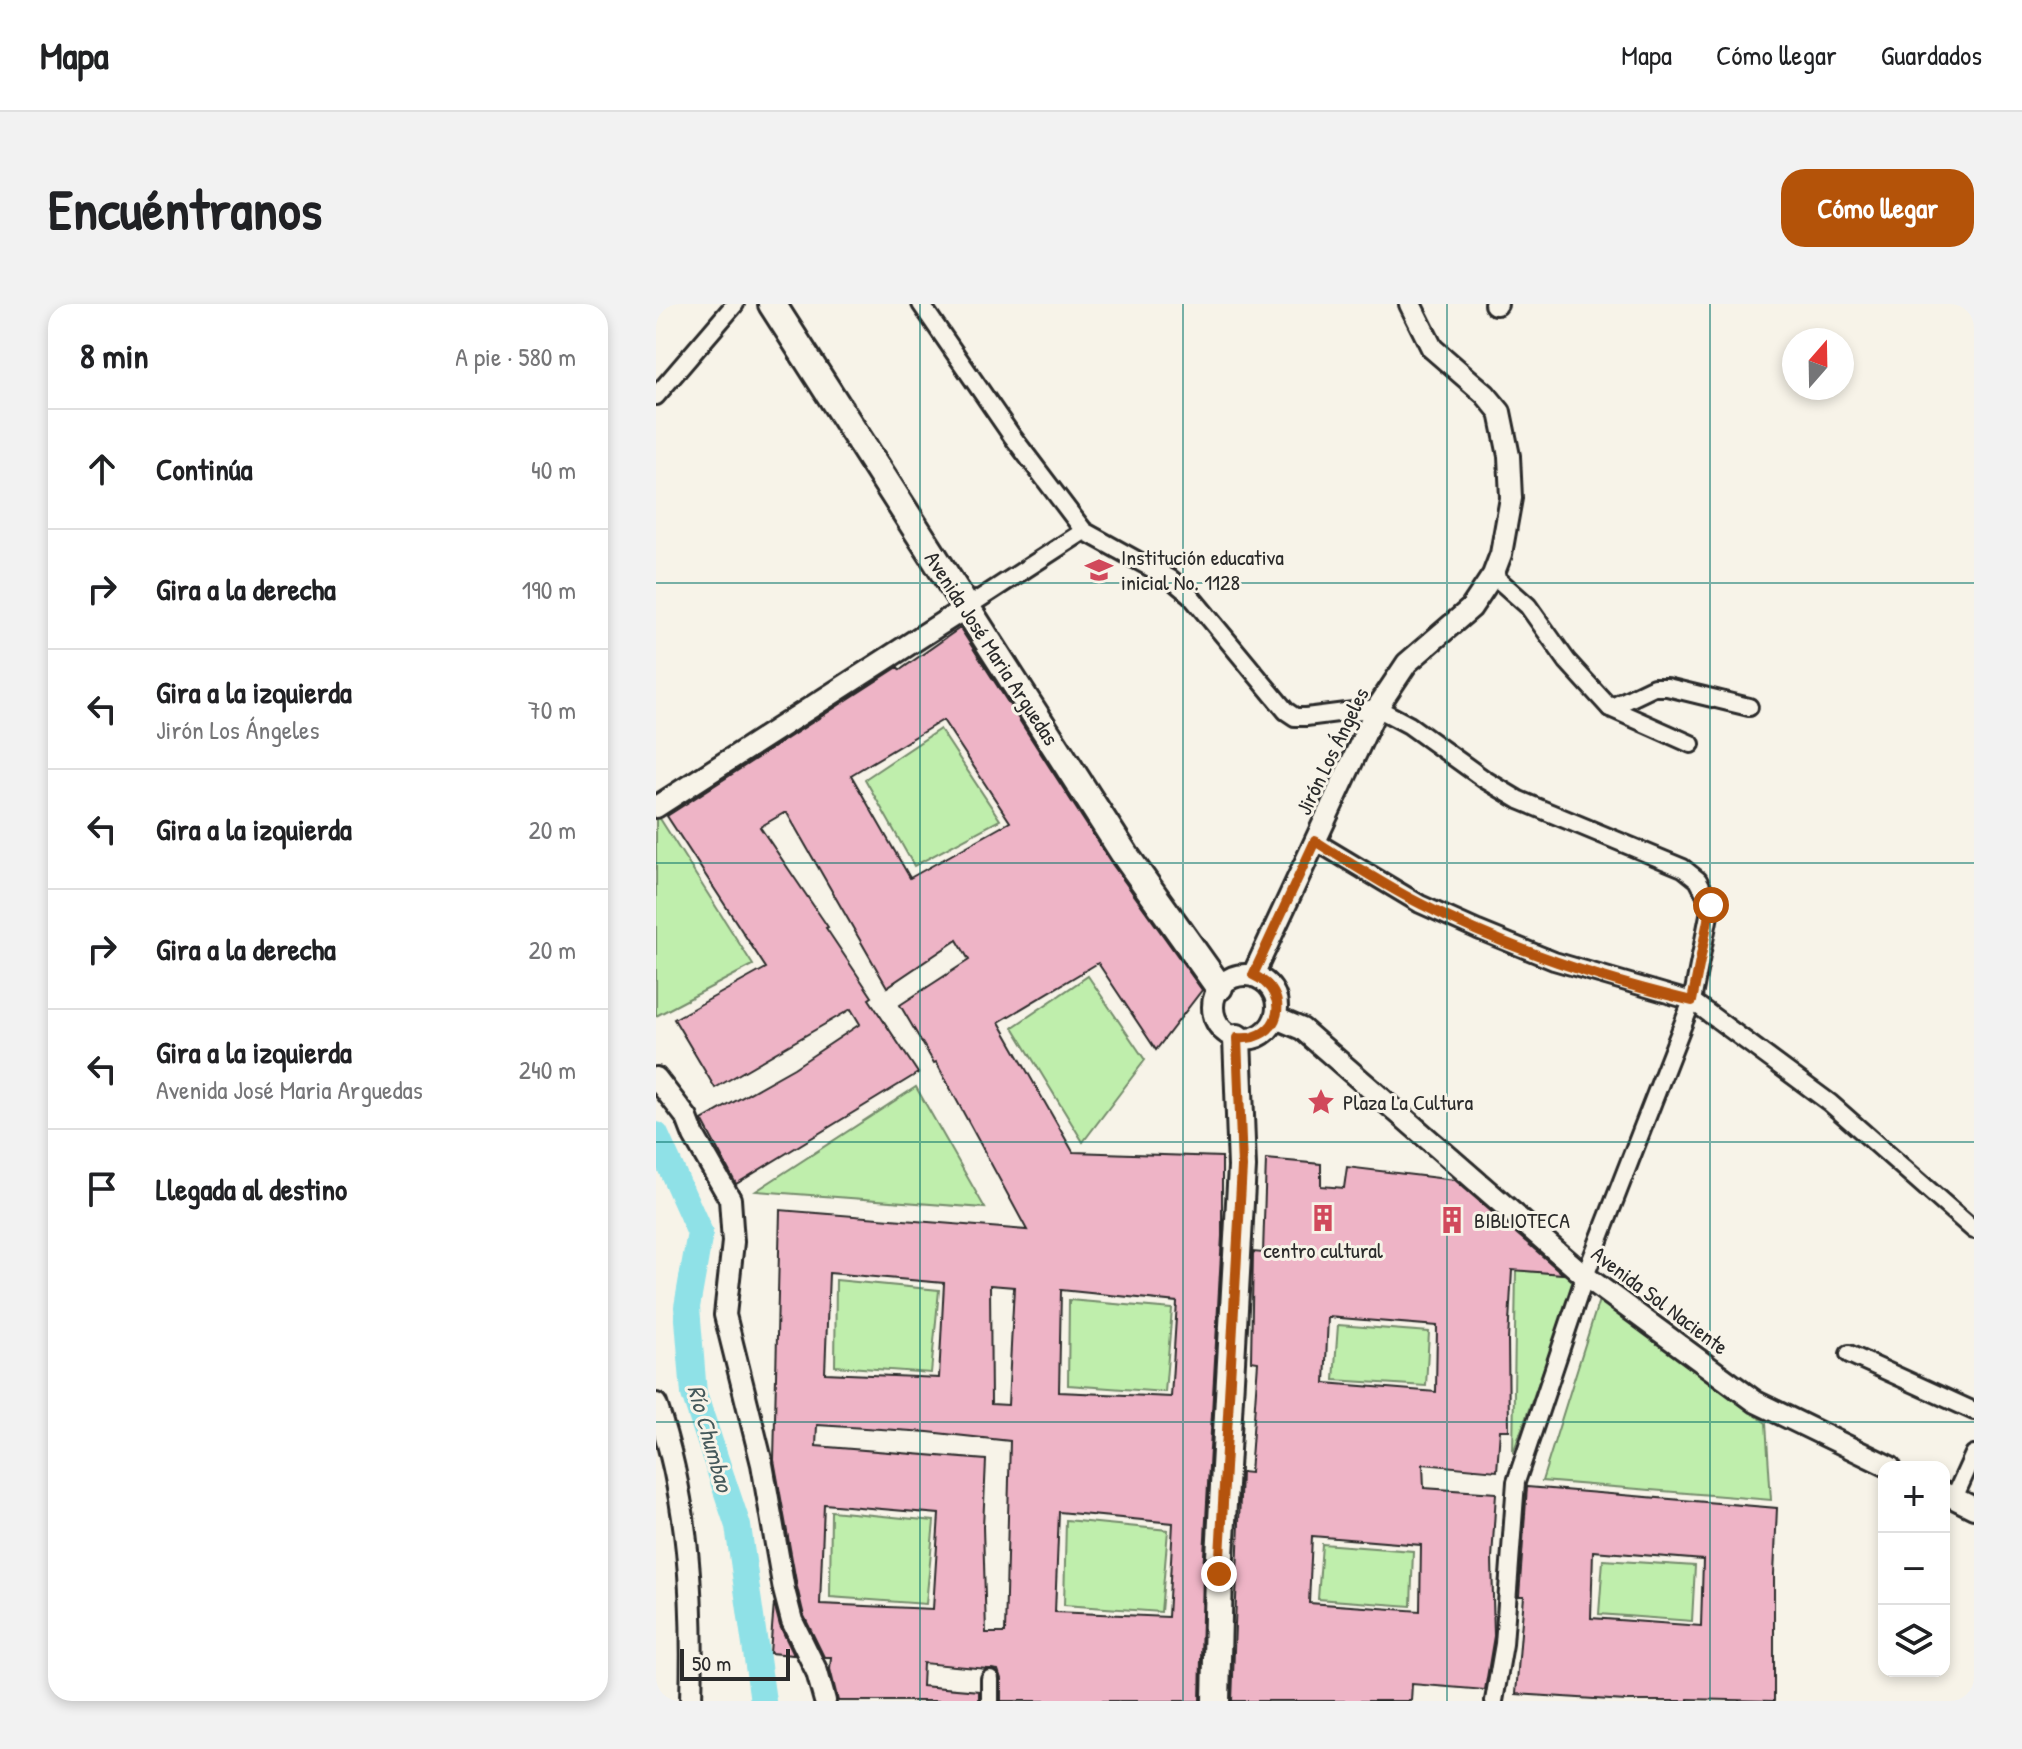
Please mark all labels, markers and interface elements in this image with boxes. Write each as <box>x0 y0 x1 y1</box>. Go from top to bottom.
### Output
text: Mapa <box>40 29 109 81</box>
text: Mapa <box>1621 36 1672 74</box>
text: Cómo llegar <box>1716 36 1837 74</box>
text: Guardados <box>1881 36 1982 74</box>
button: Cómo llegar <box>1781 169 1974 247</box>
text: Encuéntranos <box>48 171 322 246</box>
north arrow <box>1782 328 1854 400</box>
text: 8 min <box>80 333 149 379</box>
text: A pie · 580 m <box>455 339 576 374</box>
icon: ahead <box>80 447 124 491</box>
text: Continúa <box>156 449 252 489</box>
text: 40 m <box>531 452 576 487</box>
place label: Institución educativa inicial No. 1128 <box>1121 542 1284 597</box>
street label: Avenida José Maria Arguedas <box>918 545 1066 751</box>
school or university icon: Institución educativa inicial No. 1128 <box>1084 555 1114 585</box>
icon: right <box>80 567 124 611</box>
text: Gira a la derecha <box>156 569 336 609</box>
text: 190 m <box>522 572 576 607</box>
text: Gira a la izquierda <box>156 672 352 712</box>
street label: Jirón Los Ángeles <box>1288 682 1376 820</box>
icon: left <box>80 687 124 731</box>
text: 70 m <box>528 692 576 727</box>
text: Jirón Los Ángeles <box>156 712 319 747</box>
icon: left <box>80 807 124 851</box>
text: Gira a la izquierda <box>156 809 352 849</box>
text: 20 m <box>529 812 576 847</box>
route start <box>1693 887 1729 923</box>
icon: right <box>80 927 124 971</box>
text: Gira a la derecha <box>156 929 336 969</box>
text: 20 m <box>529 932 576 967</box>
text: Gira a la izquierda <box>156 1032 352 1072</box>
icon: left <box>80 1047 124 1091</box>
text: 240 m <box>519 1052 576 1087</box>
text: Avenida José Maria Arguedas <box>156 1072 423 1107</box>
place icon: Plaza La Cultura <box>1306 1087 1336 1117</box>
place label: Plaza La Cultura <box>1343 1087 1474 1117</box>
icon: arrive <box>80 1167 124 1211</box>
text: Llegada al destino <box>156 1169 347 1209</box>
building icon: centro cultural <box>1308 1203 1338 1233</box>
building icon: BIBLIOTECA <box>1437 1205 1467 1235</box>
place label: BIBLIOTECA <box>1474 1205 1570 1235</box>
place label: centro cultural <box>1263 1235 1383 1265</box>
street label: Avenida Sol Naciente <box>1585 1239 1735 1362</box>
water label: Río Chumbao <box>681 1381 742 1497</box>
map controls <box>1878 1461 1950 1677</box>
button: + <box>1878 1461 1950 1533</box>
button: − <box>1878 1533 1950 1605</box>
route end <box>1201 1556 1237 1592</box>
button: layers <box>1878 1605 1950 1677</box>
scale bar <box>680 1645 790 1681</box>
text: 50 m <box>692 1648 731 1678</box>

